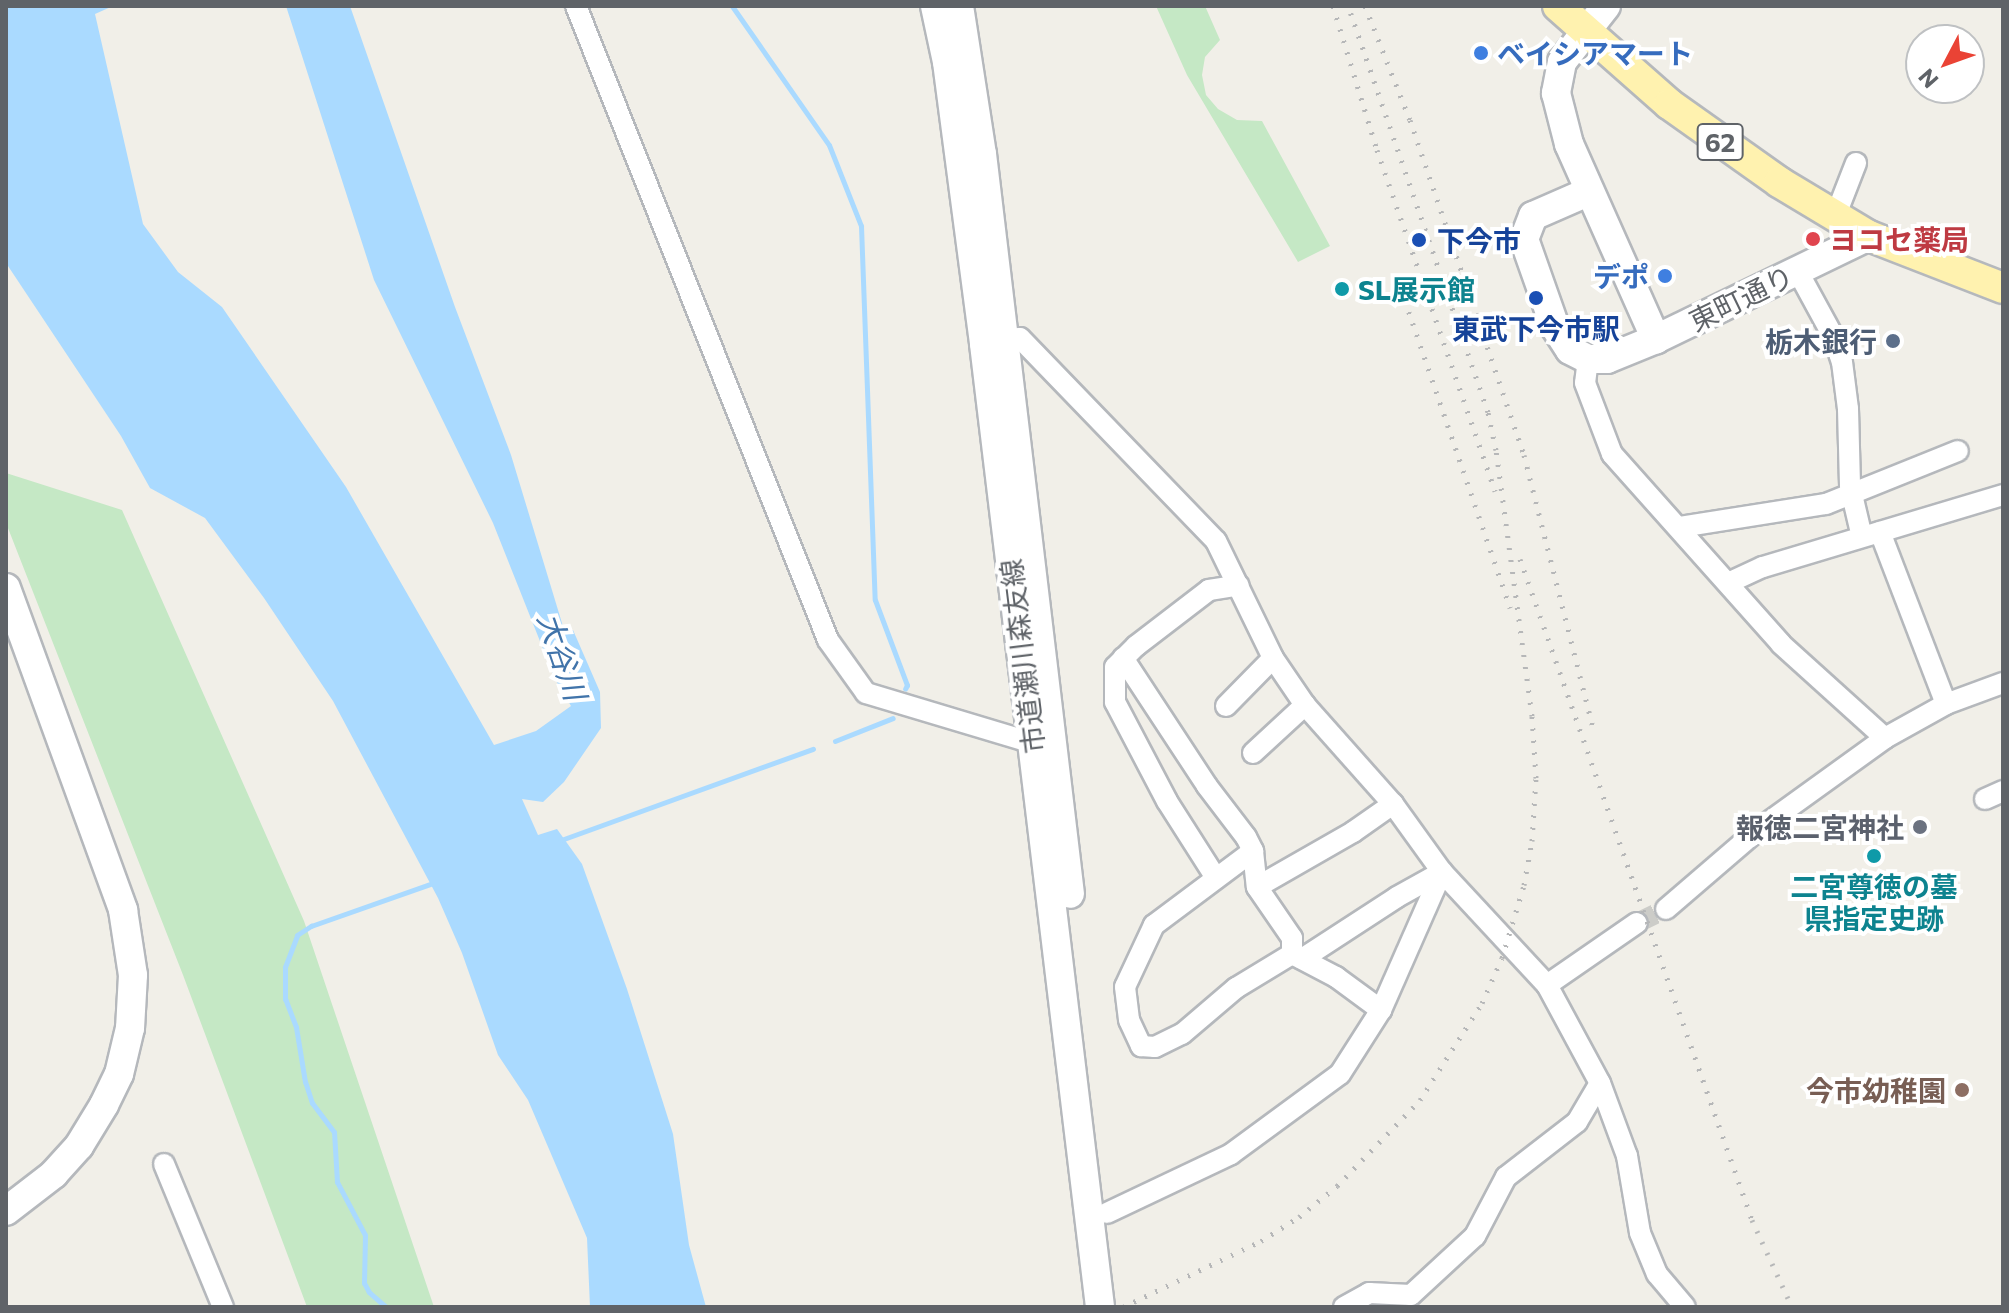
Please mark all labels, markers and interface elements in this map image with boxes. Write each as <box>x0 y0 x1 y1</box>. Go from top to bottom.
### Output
north arrow <box>1905 24 1985 104</box>
place label: ベイシアマート <box>1497 36 1693 70</box>
marker: ベイシアマート <box>1472 44 1490 62</box>
text: N <box>1912 64 1944 94</box>
road number: 62 <box>1696 120 1744 164</box>
place label: ヨコセ薬局 <box>1829 222 1969 256</box>
place label: 下今市 <box>1437 223 1521 257</box>
marker: 下今市 <box>1408 229 1430 251</box>
marker: ヨコセ薬局 <box>1804 230 1822 248</box>
street label: 東町通り <box>1683 258 1799 338</box>
place label: デポ <box>1593 259 1649 293</box>
marker: デポ <box>1656 267 1674 285</box>
place label: SL展示館 <box>1358 272 1475 306</box>
marker: SL展示館 <box>1333 280 1351 298</box>
marker: 東武下今市駅 <box>1527 289 1545 307</box>
place label: 東武下今市駅 <box>1452 311 1620 345</box>
place label: 栃木銀行 <box>1765 324 1877 358</box>
marker: 栃木銀行 <box>1884 332 1902 350</box>
street label: 市道瀬川森友線 <box>993 557 1051 755</box>
water label: 大谷川 <box>531 608 595 704</box>
place label: 報徳二宮神社 <box>1736 810 1904 844</box>
marker: 報徳二宮神社 <box>1911 818 1929 836</box>
marker: 二宮尊徳の墓 県指定史跡 <box>1865 847 1883 865</box>
place label: 二宮尊徳の墓 県指定史跡 <box>1790 869 1958 935</box>
place label: 今市幼稚園 <box>1806 1073 1946 1107</box>
marker: 今市幼稚園 <box>1953 1081 1971 1099</box>

